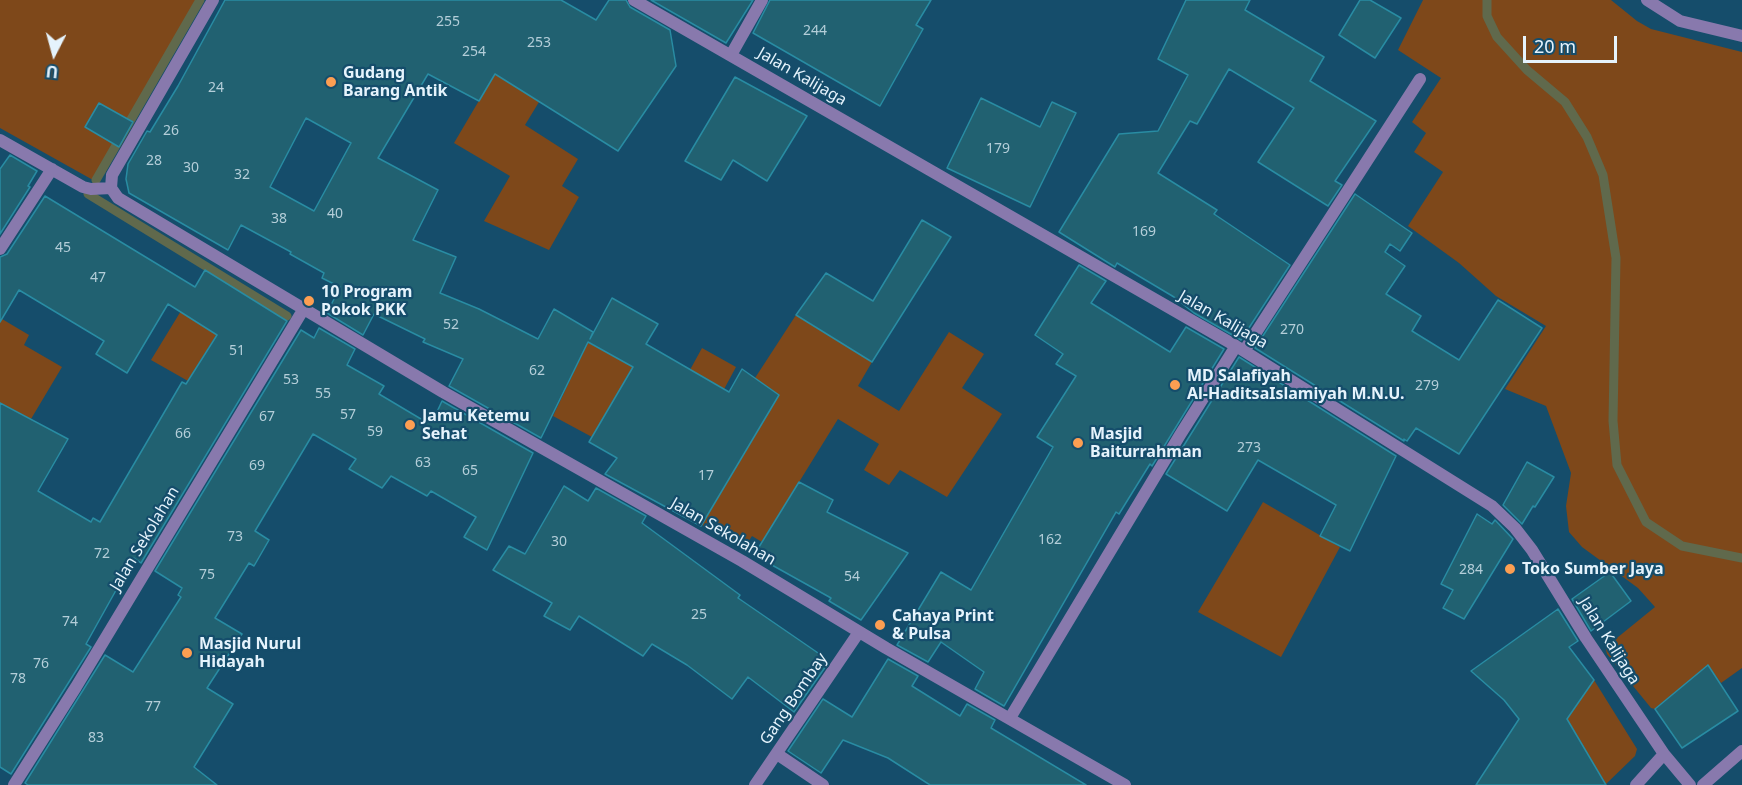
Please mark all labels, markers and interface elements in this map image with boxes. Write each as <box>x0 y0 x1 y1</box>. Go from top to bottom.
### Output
house number: 255 <box>436 14 460 30</box>
house number: 244 <box>803 23 827 39</box>
north arrow <box>24 24 84 84</box>
scale bar <box>1526 24 1620 62</box>
text: 20 m <box>1534 34 1576 58</box>
house number: 253 <box>527 35 551 51</box>
house number: 254 <box>462 44 486 60</box>
street label: Jalan Kalijaga <box>754 44 850 110</box>
text: U <box>45 60 59 83</box>
place label: Gudang Barang Antik <box>343 63 447 101</box>
marker: Gudang Barang Antik <box>324 75 338 89</box>
house number: 24 <box>208 80 224 96</box>
house number: 26 <box>163 123 179 139</box>
house number: 179 <box>986 141 1010 157</box>
house number: 28 <box>146 153 162 169</box>
house number: 30 <box>183 160 199 176</box>
house number: 32 <box>234 167 250 183</box>
house number: 40 <box>327 206 343 222</box>
house number: 38 <box>271 211 287 227</box>
house number: 169 <box>1132 224 1156 240</box>
house number: 45 <box>55 240 71 256</box>
house number: 47 <box>90 270 106 286</box>
place label: 10 Program Pokok PKK <box>321 282 412 320</box>
street label: Jalan Kalijaga <box>1175 287 1271 353</box>
marker: 10 Program Pokok PKK <box>302 294 316 308</box>
house number: 52 <box>443 317 459 333</box>
house number: 270 <box>1280 322 1304 338</box>
house number: 51 <box>229 343 245 359</box>
house number: 62 <box>529 363 545 379</box>
place label: MD Salafiyah Al-HaditsaIslamiyah M.N.U. <box>1187 366 1405 404</box>
house number: 53 <box>283 372 299 388</box>
marker: MD Salafiyah Al-HaditsaIslamiyah M.N.U. <box>1168 378 1182 392</box>
house number: 279 <box>1415 378 1439 394</box>
house number: 55 <box>315 386 331 402</box>
place label: Jamu Ketemu Sehat <box>422 406 530 444</box>
house number: 57 <box>340 407 356 423</box>
house number: 67 <box>259 409 275 425</box>
marker: Jamu Ketemu Sehat <box>403 418 417 432</box>
house number: 59 <box>367 424 383 440</box>
place label: Masjid Baiturrahman <box>1090 424 1202 462</box>
house number: 66 <box>175 426 191 442</box>
marker: Masjid Baiturrahman <box>1071 436 1085 450</box>
house number: 273 <box>1237 440 1261 456</box>
house number: 63 <box>415 455 431 471</box>
house number: 69 <box>249 458 265 474</box>
house number: 65 <box>462 463 478 479</box>
house number: 17 <box>698 468 714 484</box>
street label: Jalan Sekolahan <box>106 483 184 595</box>
street label: Jalan Sekolahan <box>667 494 779 570</box>
house number: 73 <box>227 529 243 545</box>
house number: 162 <box>1038 532 1062 548</box>
house number: 30 <box>551 534 567 550</box>
house number: 72 <box>94 546 110 562</box>
place label: Toko Sumber Jaya <box>1522 559 1664 579</box>
house number: 284 <box>1459 562 1483 578</box>
marker: Toko Sumber Jaya <box>1503 562 1517 576</box>
house number: 75 <box>199 567 215 583</box>
house number: 54 <box>844 569 860 585</box>
street label: Jalan Kalijaga <box>1574 594 1644 688</box>
place label: Cahaya Print & Pulsa <box>892 606 994 644</box>
house number: 25 <box>691 607 707 623</box>
house number: 74 <box>62 614 78 630</box>
marker: Cahaya Print & Pulsa <box>873 618 887 632</box>
place label: Masjid Nurul Hidayah <box>199 634 301 672</box>
marker: Masjid Nurul Hidayah <box>180 646 194 660</box>
street label: Gang Bombay <box>756 649 832 749</box>
house number: 76 <box>33 656 49 672</box>
house number: 78 <box>10 671 26 687</box>
house number: 77 <box>145 699 161 715</box>
house number: 83 <box>88 730 104 746</box>

